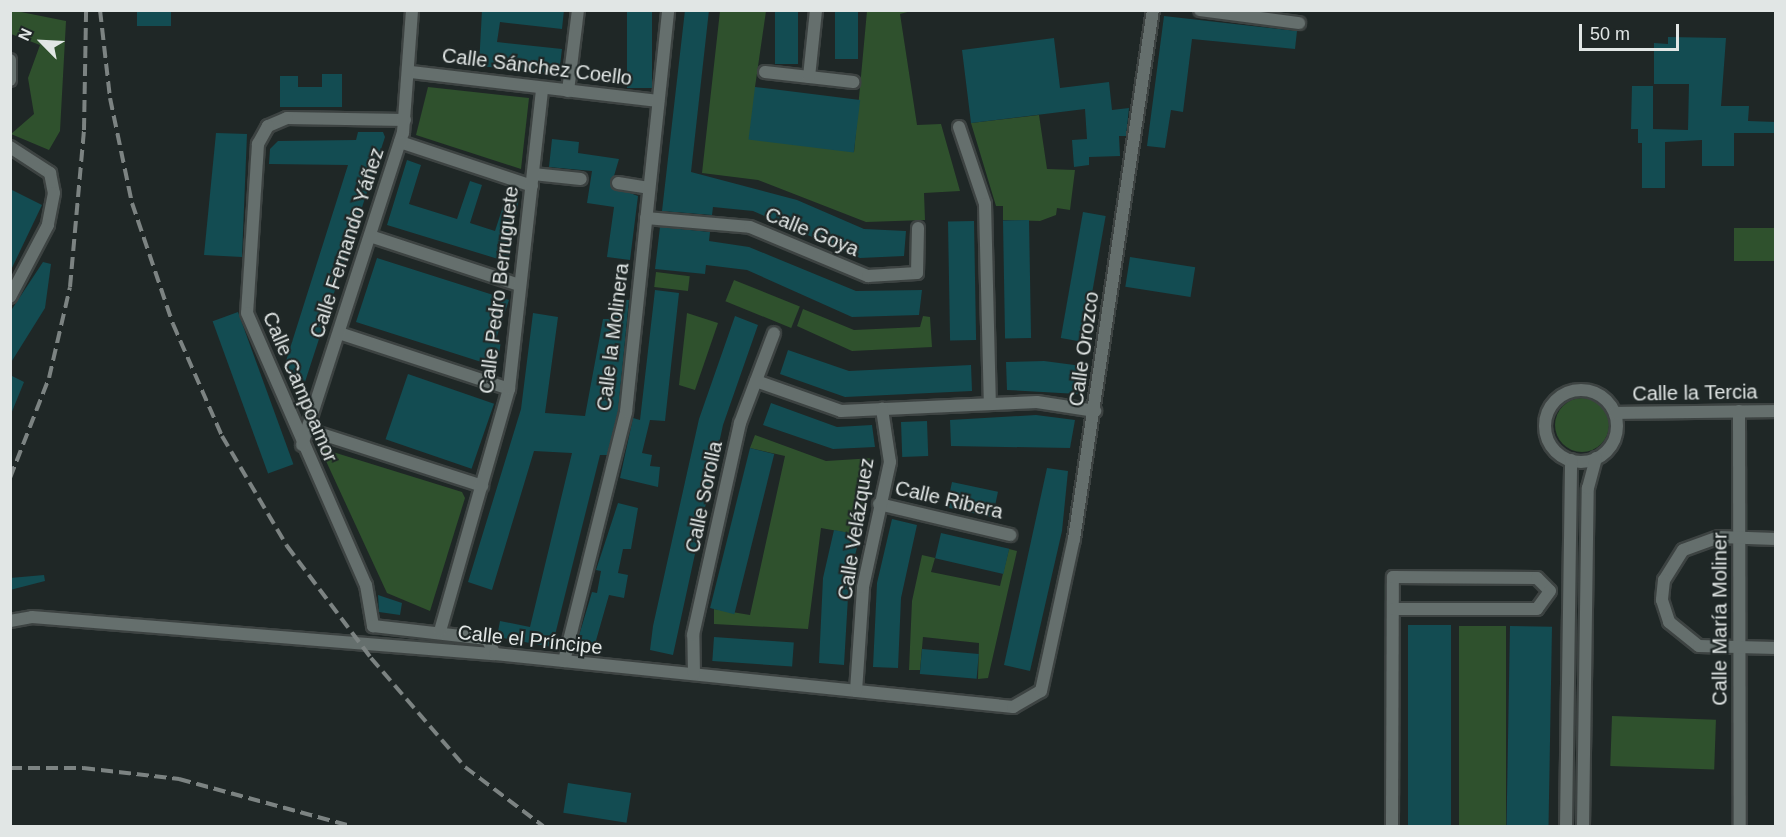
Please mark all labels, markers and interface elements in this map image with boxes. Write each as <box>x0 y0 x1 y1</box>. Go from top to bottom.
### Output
north arrow <box>12 12 72 72</box>
scale bar <box>1582 12 1682 50</box>
text: 50 m <box>1590 24 1630 44</box>
text: N <box>15 26 35 43</box>
street label: Calle Sánchez Coello <box>441 43 633 91</box>
street label: Calle Fernando Yáñez <box>305 145 389 341</box>
street label: Calle Pedro Berruguete <box>474 185 524 395</box>
street label: Calle Goya <box>762 202 862 262</box>
street label: Calle la Molinera <box>592 262 634 412</box>
street label: Calle Orozco <box>1064 290 1104 408</box>
street label: Calle Campoamor <box>257 308 343 466</box>
street label: Calle la Tercia <box>1632 380 1758 406</box>
street label: Calle Sorolla <box>680 439 728 555</box>
street label: Calle Velázquez <box>833 456 879 602</box>
street label: Calle Ribera <box>893 476 1005 524</box>
street label: Calle María Moliner <box>1708 532 1732 706</box>
street label: Calle el Príncipe <box>456 620 604 660</box>

